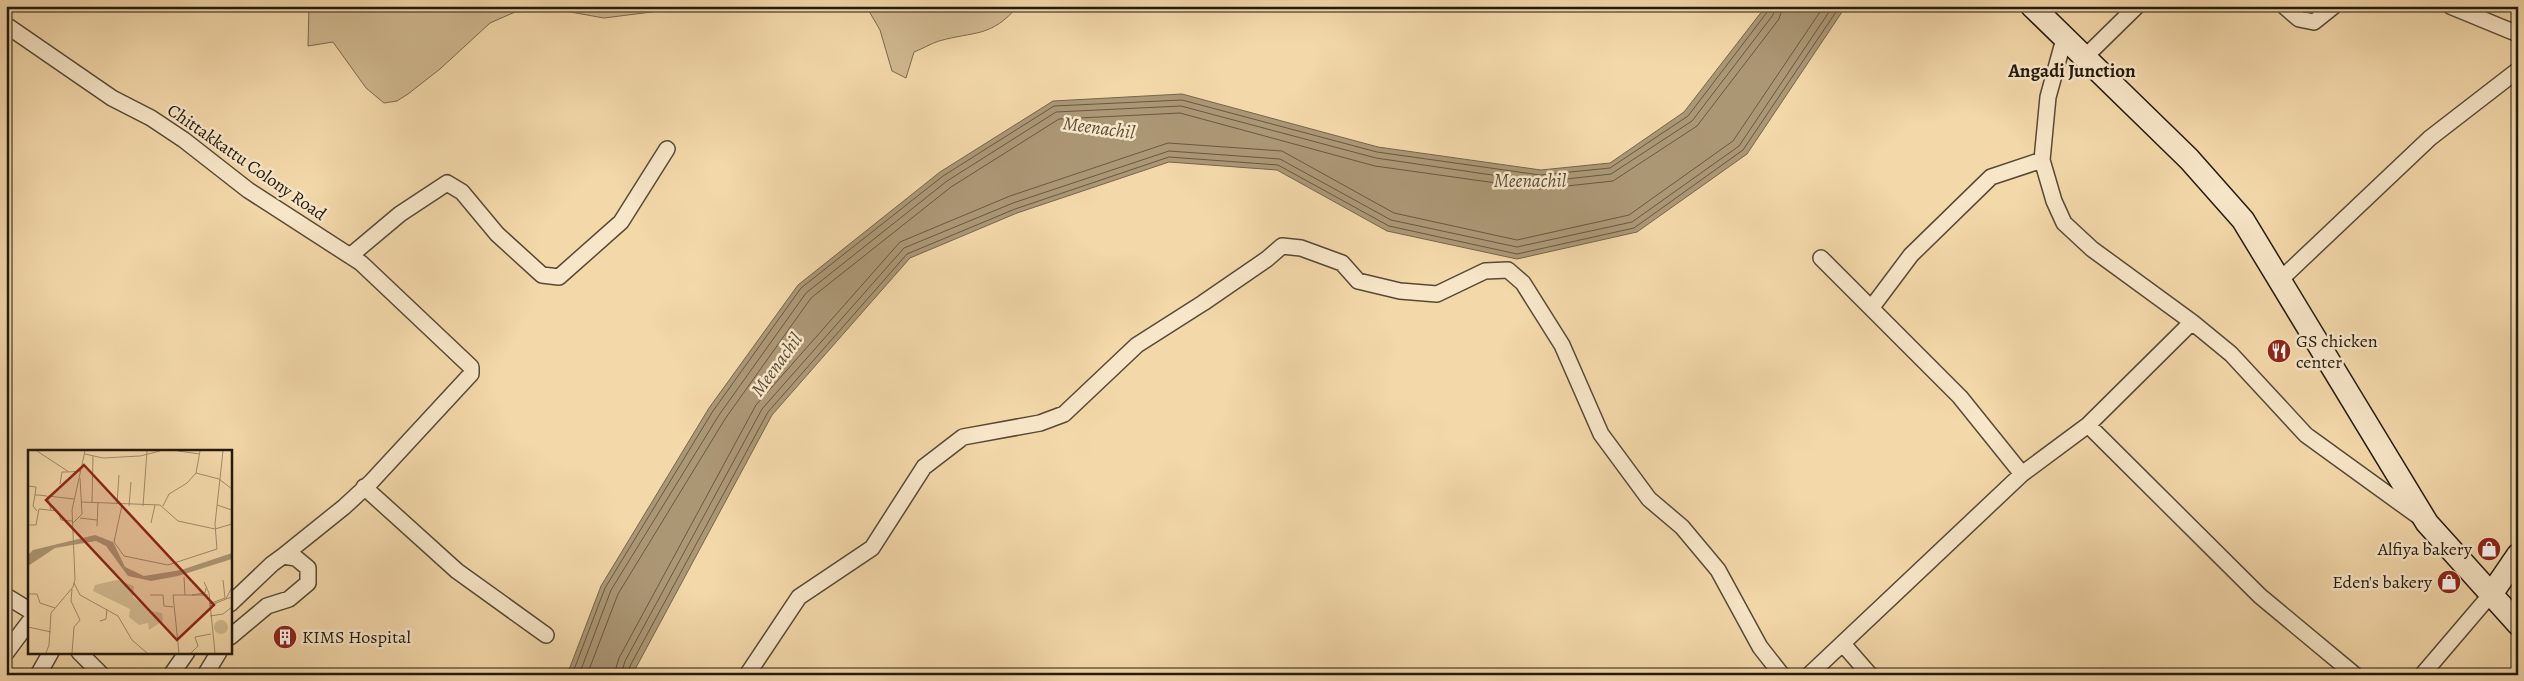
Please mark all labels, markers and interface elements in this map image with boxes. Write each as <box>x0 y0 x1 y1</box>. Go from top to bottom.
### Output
district label: Angadi Junction <box>2007 58 2136 84</box>
street label: Chittakkattu Colony Road <box>163 98 332 226</box>
water label: Meenachil <box>1061 110 1137 146</box>
water label: Meenachil <box>1494 168 1566 194</box>
water label: Meenachil <box>745 327 809 402</box>
place label: GS chicken center <box>2296 329 2378 374</box>
restaurant icon: GS chicken center <box>2266 338 2292 364</box>
inset map <box>28 450 231 654</box>
shop icon: Alfiya bakery <box>2476 536 2502 562</box>
place label: Alfiya bakery <box>2377 537 2473 561</box>
shop icon: Eden's bakery <box>2436 569 2462 595</box>
place label: Eden's bakery <box>2332 570 2433 594</box>
building icon: KIMS Hospital <box>272 624 298 650</box>
place label: KIMS Hospital <box>302 625 411 649</box>

